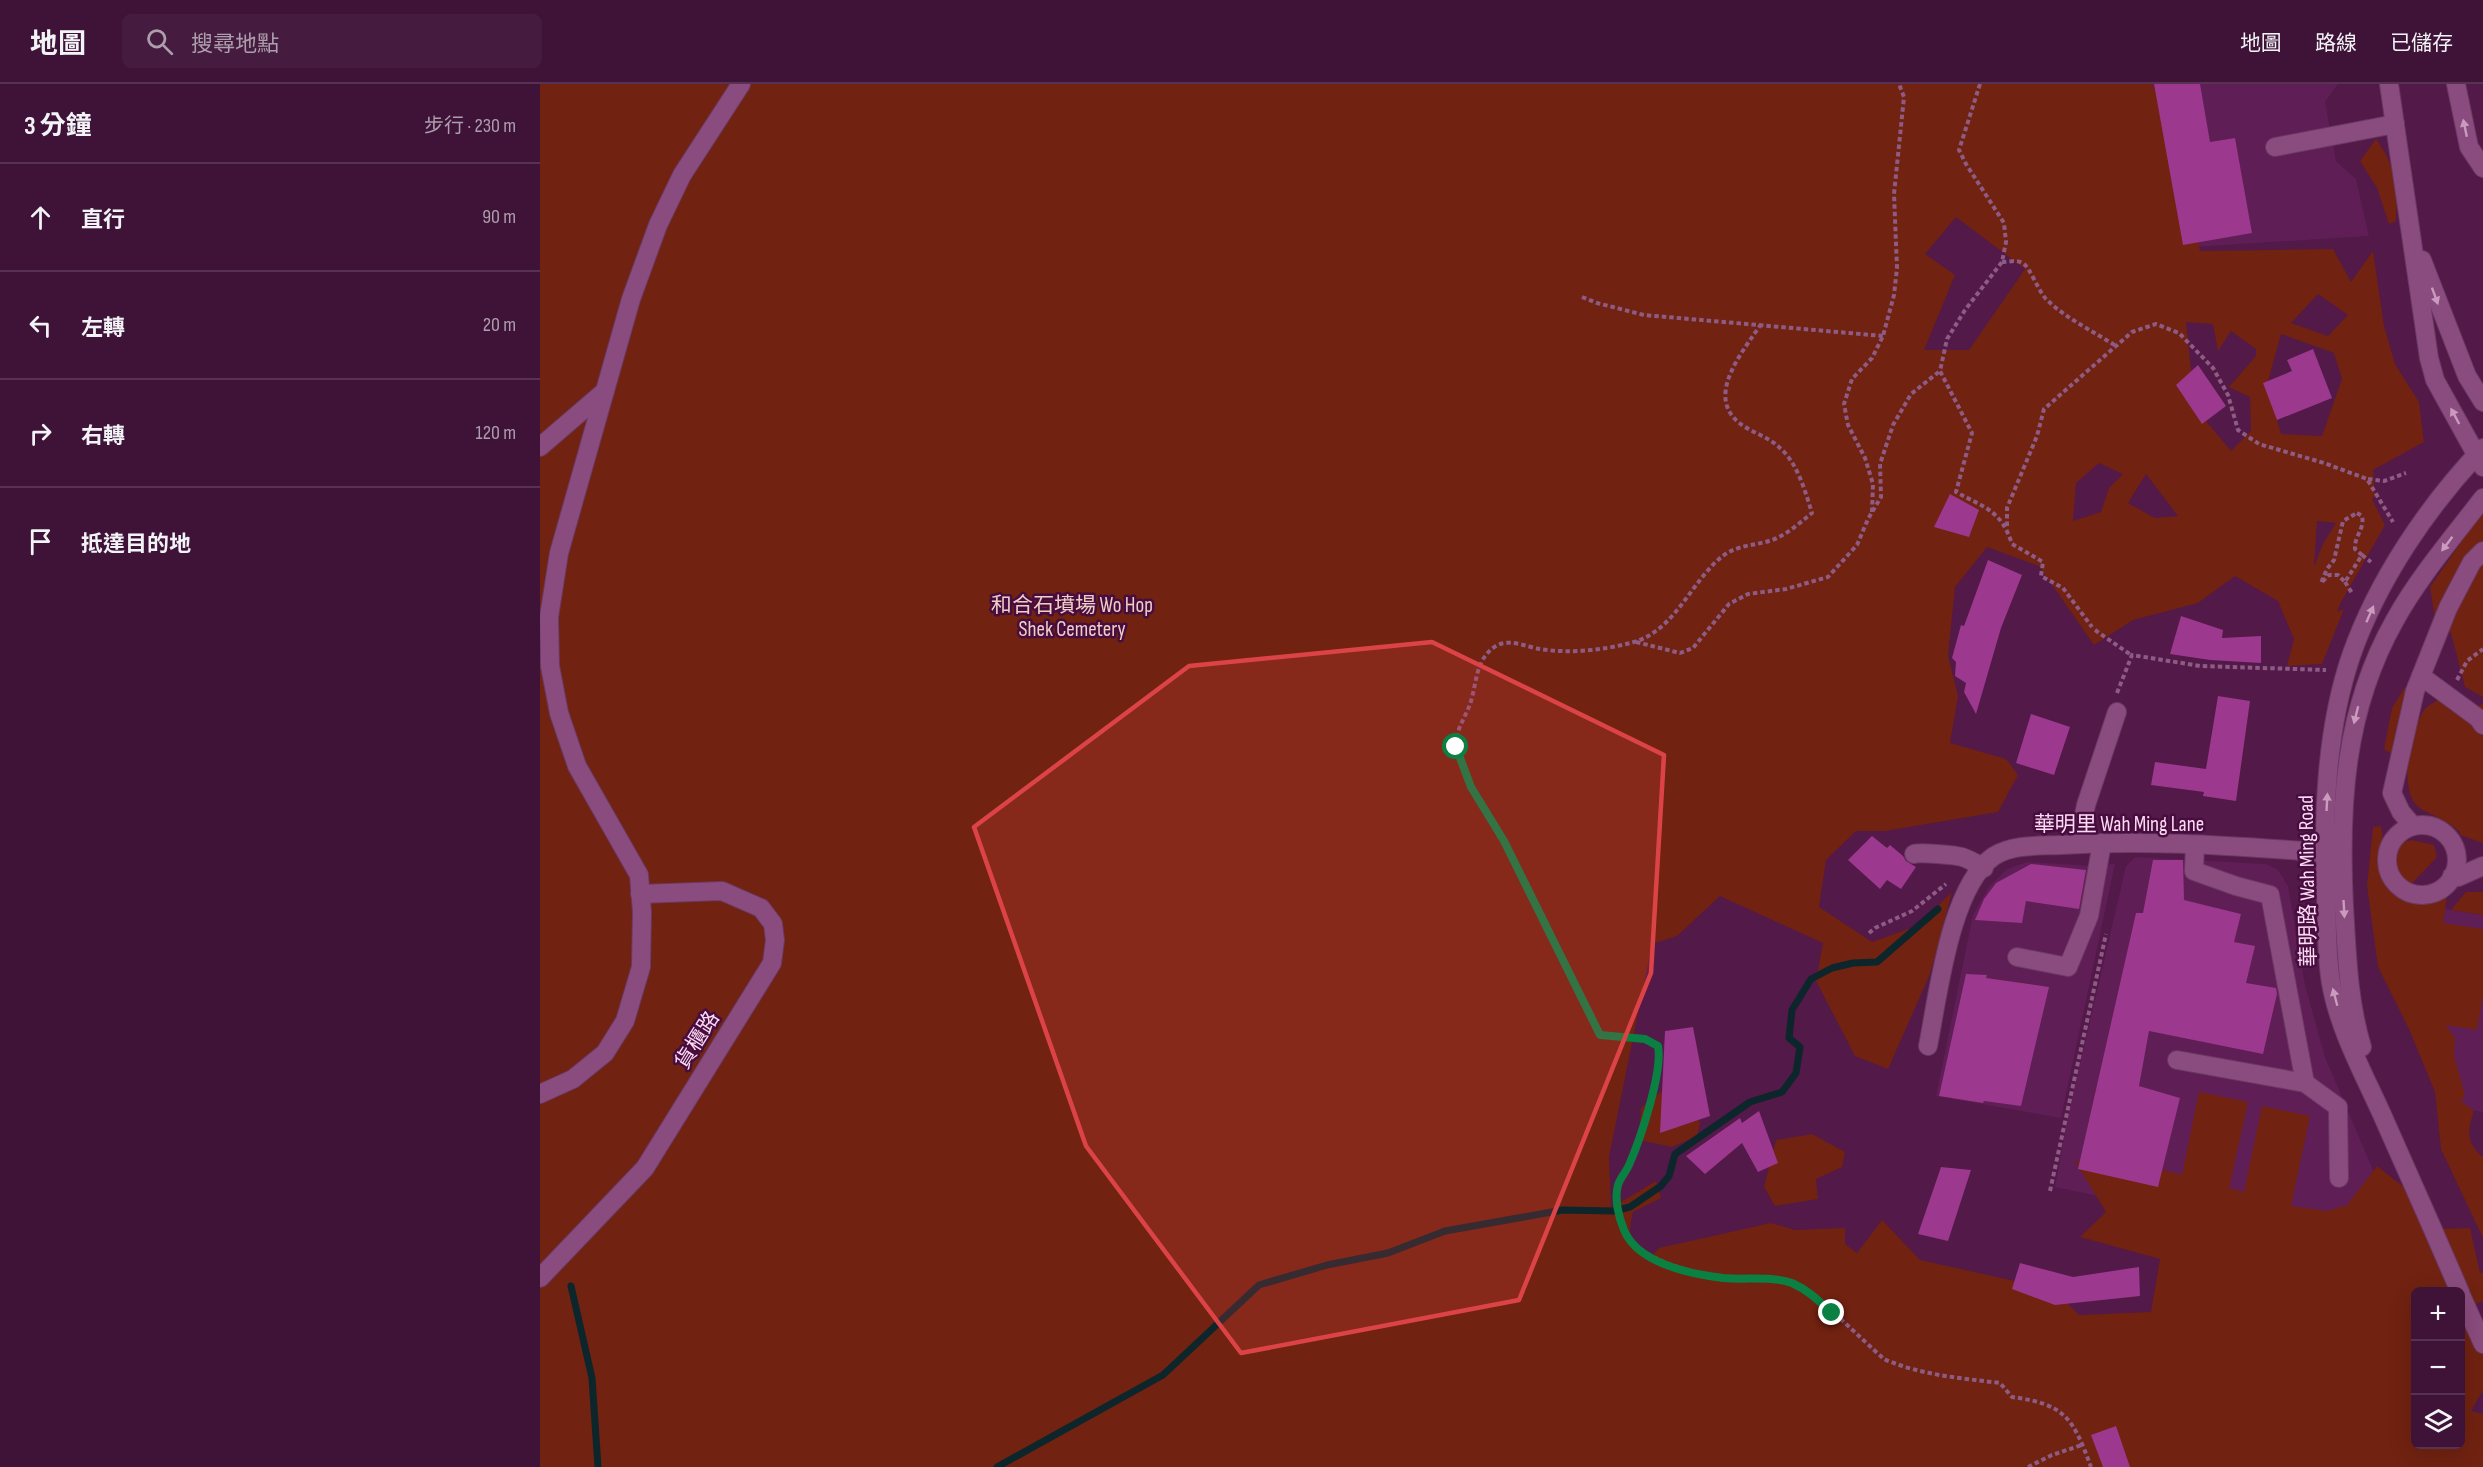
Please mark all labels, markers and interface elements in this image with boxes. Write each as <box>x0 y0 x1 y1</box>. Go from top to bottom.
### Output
search box <box>122 14 542 68</box>
icon: search <box>143 25 176 58</box>
text: 地圖 <box>30 28 86 61</box>
text: 搜尋地點 <box>191 31 279 58</box>
text: 地圖 <box>2240 31 2282 56</box>
text: 路線 <box>2315 31 2357 56</box>
text: 已儲存 <box>2390 31 2453 56</box>
text: 3 分鐘 <box>24 111 92 142</box>
text: 步行 · 230 m <box>424 114 516 138</box>
one-way arrow <box>2460 118 2470 137</box>
icon: ahead <box>24 201 57 234</box>
text: 90 m <box>482 205 516 229</box>
text: 直行 <box>81 207 125 234</box>
one-way arrow <box>2431 287 2441 305</box>
icon: left <box>24 309 57 342</box>
text: 20 m <box>483 313 516 337</box>
text: 左轉 <box>81 315 125 342</box>
one-way arrow <box>2450 407 2460 424</box>
icon: right <box>24 417 57 450</box>
text: 120 m <box>476 421 516 445</box>
text: 右轉 <box>81 423 125 450</box>
icon: arrive <box>24 525 57 558</box>
text: 抵達目的地 <box>81 531 191 558</box>
one-way arrow <box>2442 537 2454 552</box>
park label: 和合石墳場 Wo Hop Shek Cemetery <box>991 593 1153 642</box>
one-way arrow <box>2365 604 2375 622</box>
one-way arrow <box>2351 706 2361 724</box>
route start <box>1442 733 1468 759</box>
one-way arrow <box>2322 793 2331 812</box>
street label: 華明路 Wah Ming Road <box>2294 795 2321 967</box>
street label: 華明里 Wah Ming Lane <box>2034 812 2204 837</box>
one-way arrow <box>2340 899 2349 918</box>
one-way arrow <box>2329 987 2339 1006</box>
street label: 貨櫃路 <box>670 1007 725 1074</box>
map controls <box>2411 1287 2465 1449</box>
button: + <box>2411 1287 2465 1341</box>
route end <box>1818 1299 1844 1325</box>
button: − <box>2411 1341 2465 1395</box>
button: layers <box>2411 1395 2465 1449</box>

